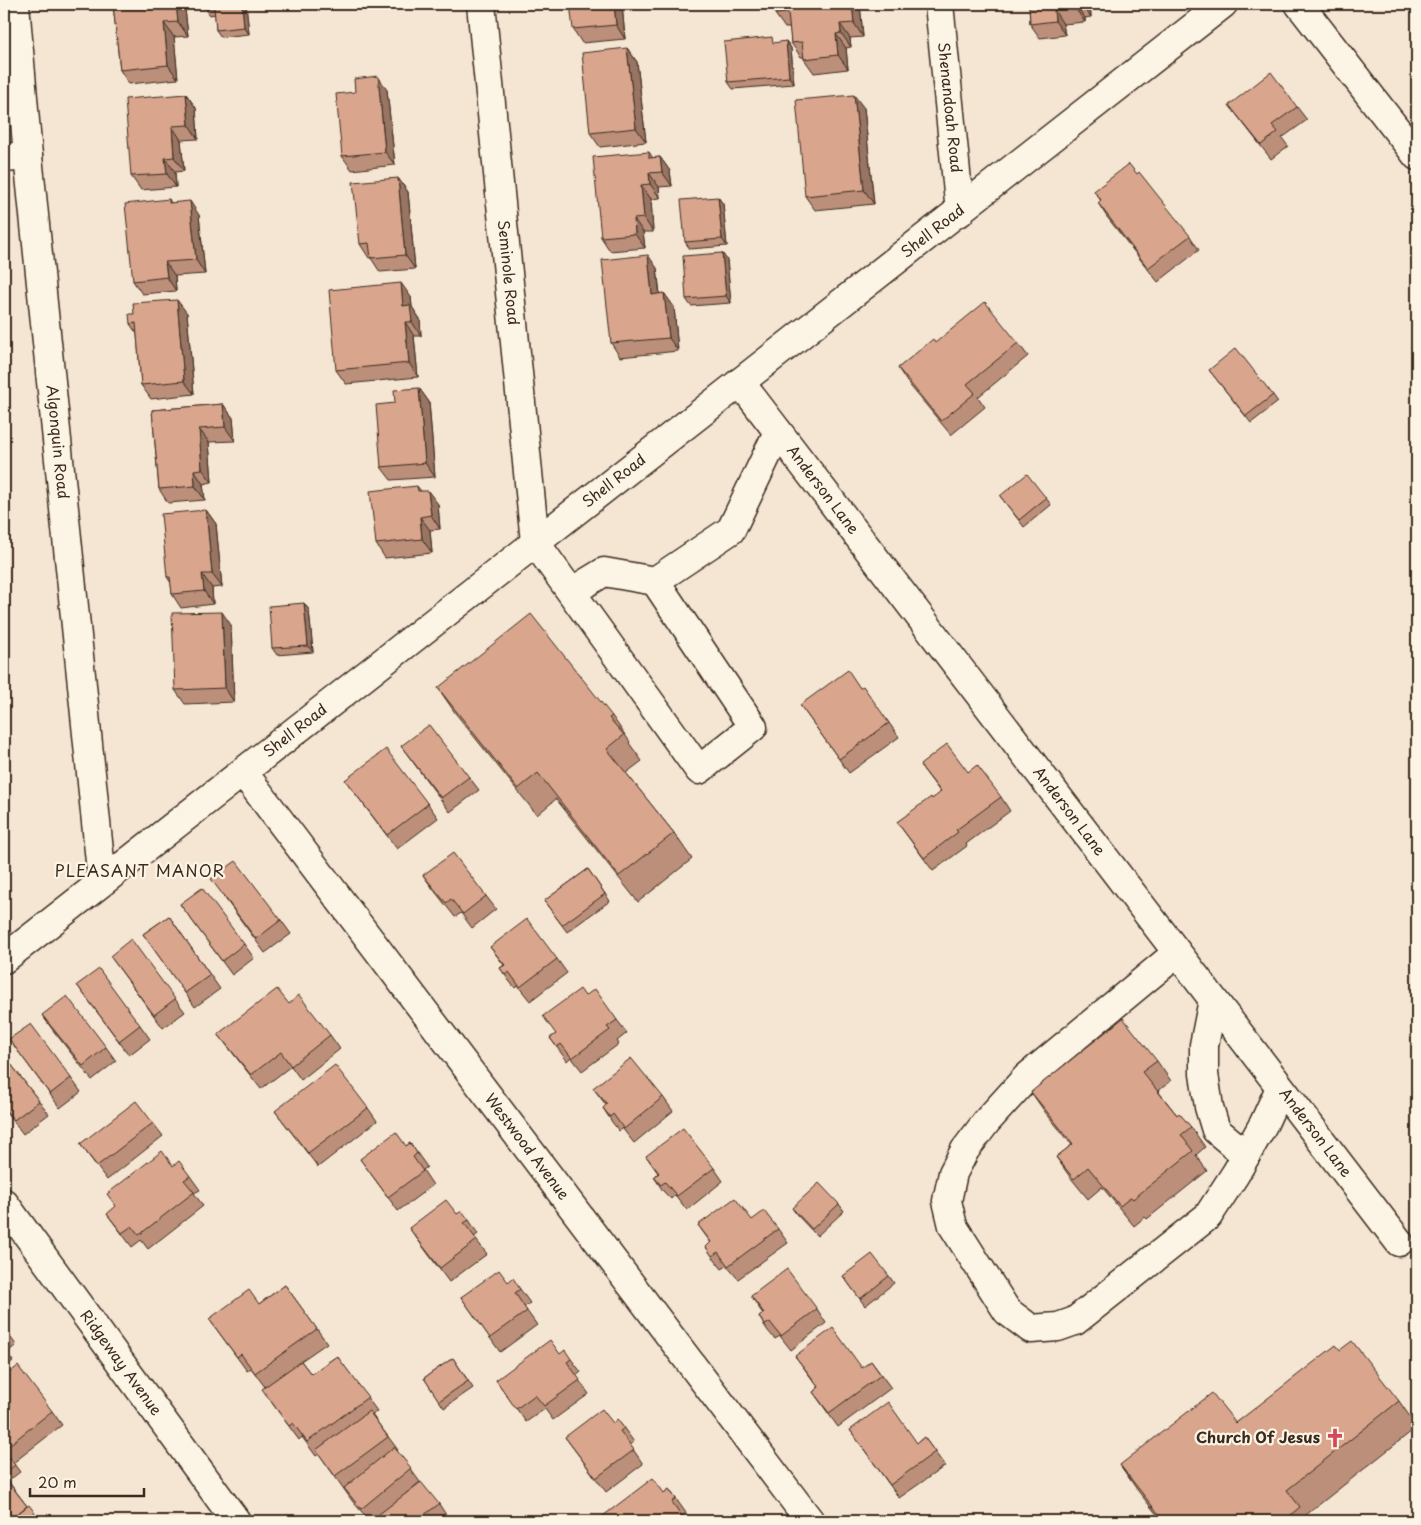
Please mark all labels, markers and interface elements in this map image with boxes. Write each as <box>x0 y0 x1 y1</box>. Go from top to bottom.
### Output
street label: Shenandoah Road <box>933 41 969 174</box>
street label: Shell Road <box>895 198 969 262</box>
street label: Seminole Road <box>493 219 526 326</box>
street label: Algonquin Road <box>41 384 76 500</box>
street label: Anderson Lane <box>782 439 866 539</box>
street label: Shell Road <box>576 447 650 512</box>
street label: Shell Road <box>257 697 331 762</box>
street label: Anderson Lane <box>1029 761 1112 860</box>
district label: PLEASANT MANOR <box>55 858 225 882</box>
street label: Anderson Lane <box>1275 1082 1358 1182</box>
street label: Westwood Avenue <box>480 1088 576 1204</box>
street label: Ridgeway Avenue <box>76 1304 168 1420</box>
place label: Church Of Jesus <box>1196 1425 1320 1448</box>
church icon: Church Of Jesus <box>1324 1427 1346 1449</box>
scale bar <box>30 1465 144 1497</box>
text: 20 m <box>38 1470 77 1493</box>

